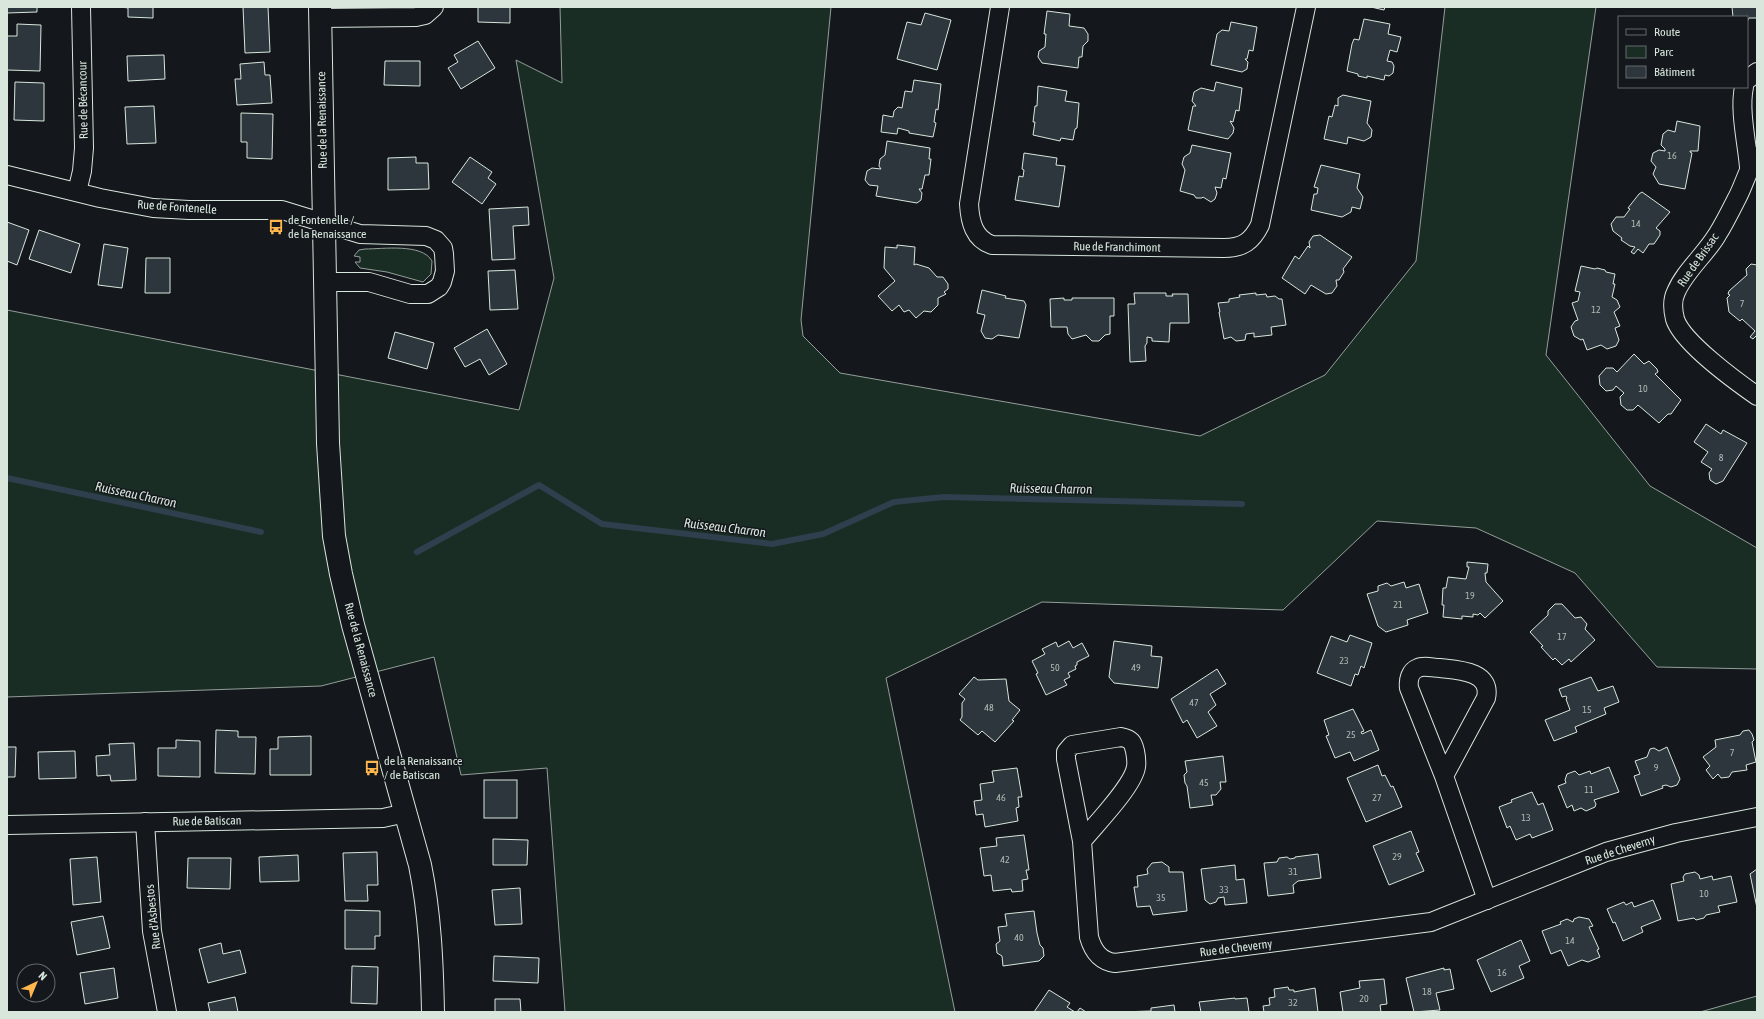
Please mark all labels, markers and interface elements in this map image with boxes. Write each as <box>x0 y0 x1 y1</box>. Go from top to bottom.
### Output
legend <box>1618 16 1748 88</box>
text: Route <box>1654 25 1680 39</box>
text: Parc <box>1654 45 1674 59</box>
street label: Rue de Bécancour <box>75 60 91 139</box>
text: Bâtiment <box>1654 65 1695 79</box>
street label: Rue de la Renaissance <box>314 71 330 169</box>
house number: 16 <box>1667 150 1677 161</box>
street label: Rue de Fontenelle <box>137 197 217 217</box>
place label: de Fontenelle / de la Renaissance <box>288 213 367 241</box>
bus stop icon: de Fontenelle / de la Renaissance <box>267 218 285 236</box>
house number: 14 <box>1631 218 1641 229</box>
street label: Rue de Brissac <box>1674 230 1722 289</box>
street label: Rue de Franchimont <box>1073 239 1161 255</box>
house number: 7 <box>1740 298 1745 309</box>
house number: 12 <box>1591 304 1601 315</box>
house number: 10 <box>1638 383 1648 394</box>
house number: 8 <box>1719 452 1724 463</box>
water label: Ruisseau Charron <box>94 479 179 511</box>
water label: Ruisseau Charron <box>1010 480 1093 497</box>
water label: Ruisseau Charron <box>683 515 768 540</box>
house number: 19 <box>1465 590 1475 601</box>
house number: 21 <box>1393 599 1403 610</box>
street label: Rue de la Renaissance <box>342 601 380 699</box>
house number: 17 <box>1557 631 1567 642</box>
house number: 23 <box>1339 655 1349 666</box>
house number: 50 <box>1050 662 1060 673</box>
house number: 49 <box>1131 662 1141 673</box>
house number: 47 <box>1189 697 1199 708</box>
house number: 48 <box>984 702 994 713</box>
house number: 15 <box>1582 704 1592 715</box>
house number: 25 <box>1346 729 1356 740</box>
house number: 7 <box>1730 747 1735 758</box>
place label: de la Renaissance / de Batiscan <box>384 754 463 782</box>
bus stop icon: de la Renaissance / de Batiscan <box>363 759 381 777</box>
house number: 9 <box>1654 762 1659 773</box>
house number: 45 <box>1199 777 1209 788</box>
house number: 11 <box>1584 784 1594 795</box>
house number: 46 <box>996 792 1006 803</box>
house number: 27 <box>1372 792 1382 803</box>
house number: 13 <box>1521 812 1531 823</box>
street label: Rue de Batiscan <box>172 813 242 829</box>
street label: Rue de Cheverny <box>1583 832 1657 868</box>
house number: 29 <box>1392 851 1402 862</box>
house number: 42 <box>1000 854 1010 865</box>
house number: 31 <box>1288 866 1298 877</box>
street label: Rue d'Asbestos <box>143 884 163 950</box>
house number: 33 <box>1219 884 1229 895</box>
house number: 10 <box>1699 888 1709 899</box>
house number: 35 <box>1156 892 1166 903</box>
house number: 40 <box>1014 932 1024 943</box>
house number: 14 <box>1565 935 1575 946</box>
street label: Rue de Cheverny <box>1199 937 1273 959</box>
north arrow <box>16 963 56 1003</box>
house number: 16 <box>1497 967 1507 978</box>
text: N <box>36 969 49 982</box>
house number: 18 <box>1422 986 1432 997</box>
house number: 20 <box>1359 993 1369 1004</box>
house number: 32 <box>1288 997 1298 1008</box>

